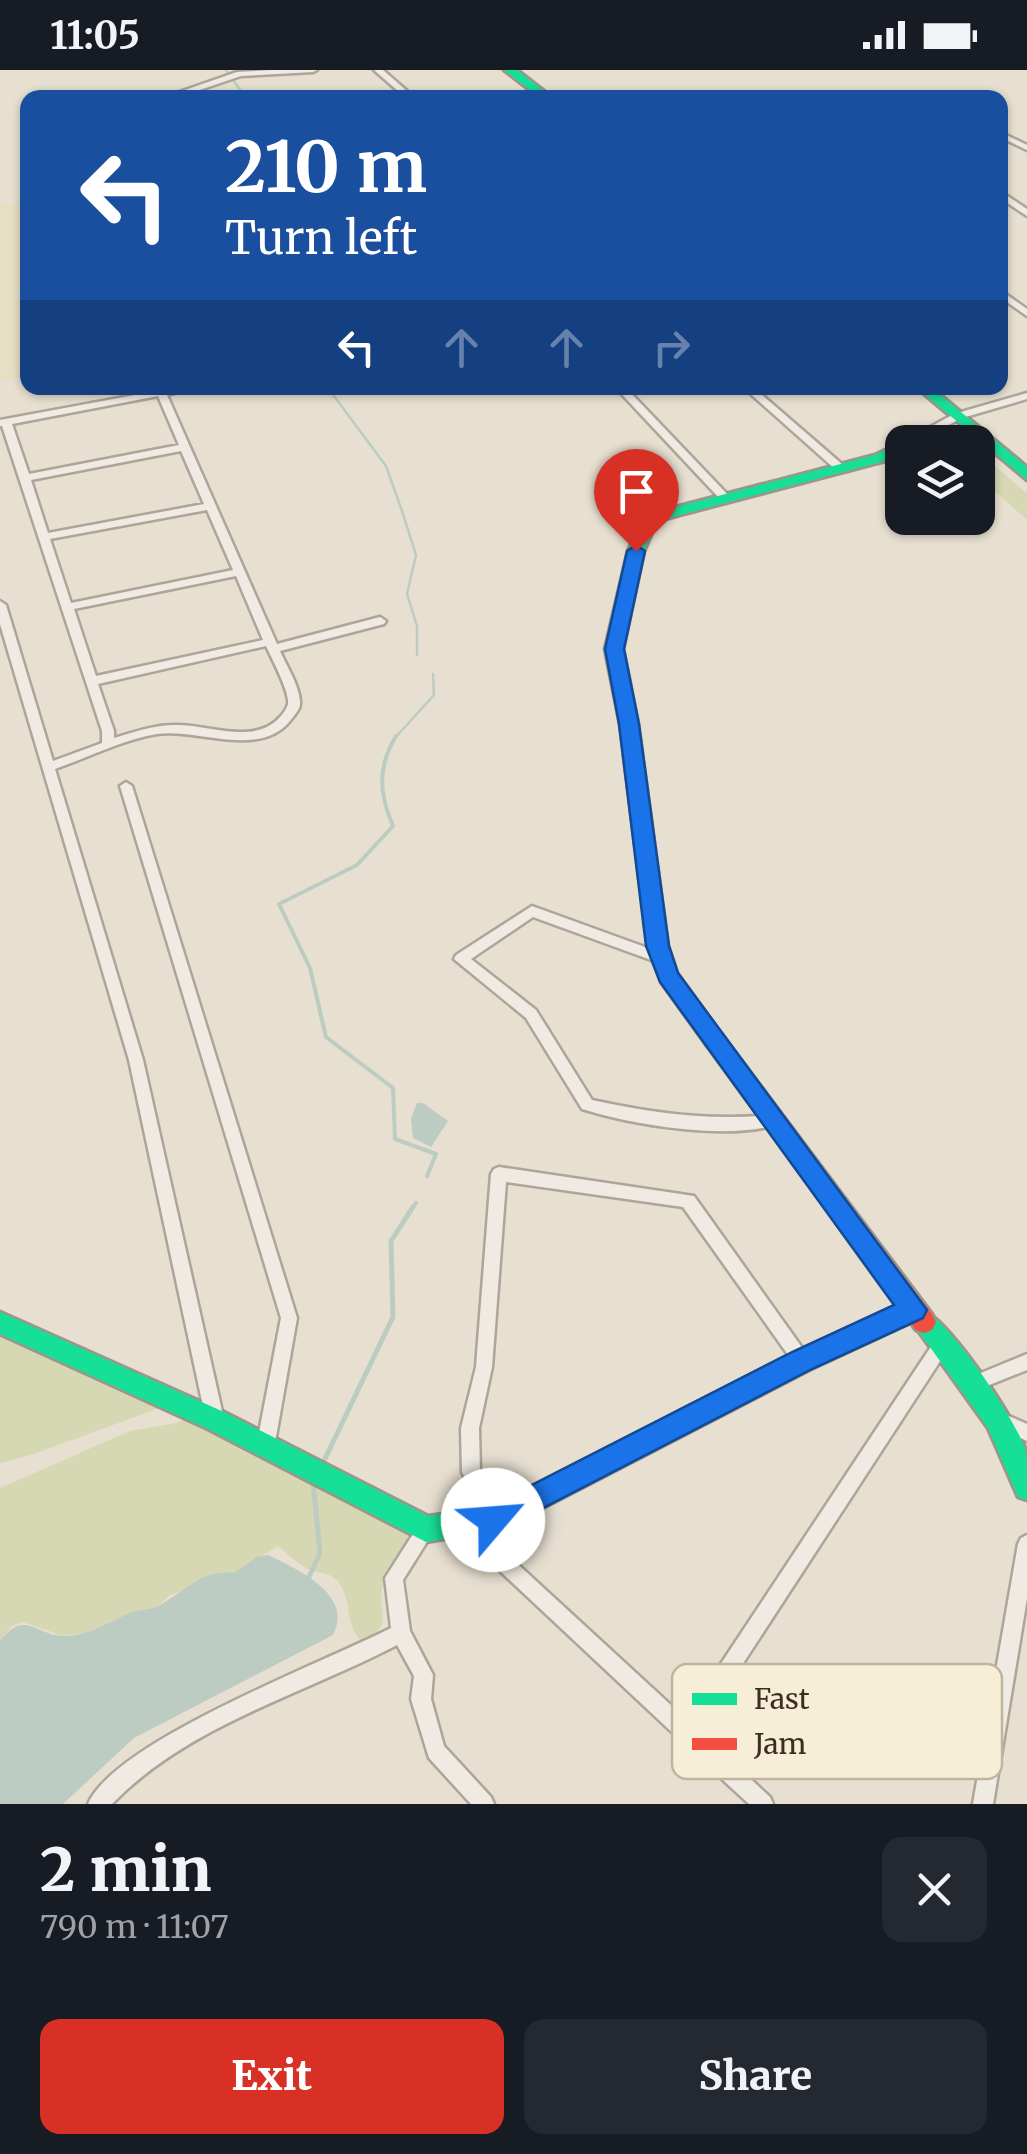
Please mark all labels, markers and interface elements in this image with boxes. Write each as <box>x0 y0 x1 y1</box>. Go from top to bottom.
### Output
text: 11:05 <box>50 12 140 59</box>
text: 210 m <box>225 123 427 211</box>
icon: left <box>60 130 190 260</box>
text: Turn left <box>225 210 417 266</box>
icon: left <box>329 320 384 375</box>
icon: ahead <box>434 320 489 375</box>
icon: ahead <box>539 320 594 375</box>
icon: right <box>644 320 699 375</box>
map controls <box>885 425 995 535</box>
button: layers <box>885 425 995 535</box>
pin <box>594 449 679 552</box>
icon: arrive <box>609 464 664 519</box>
position arrow <box>441 1468 545 1572</box>
legend <box>672 1664 1002 1779</box>
text: Fast <box>754 1681 810 1717</box>
text: Jam <box>753 1726 807 1762</box>
text: 2 min <box>40 1832 212 1907</box>
button: close <box>882 1837 987 1942</box>
text: 790 m · 11:07 <box>40 1907 229 1947</box>
button: Exit <box>40 2019 504 2134</box>
button: Share <box>524 2019 987 2134</box>

